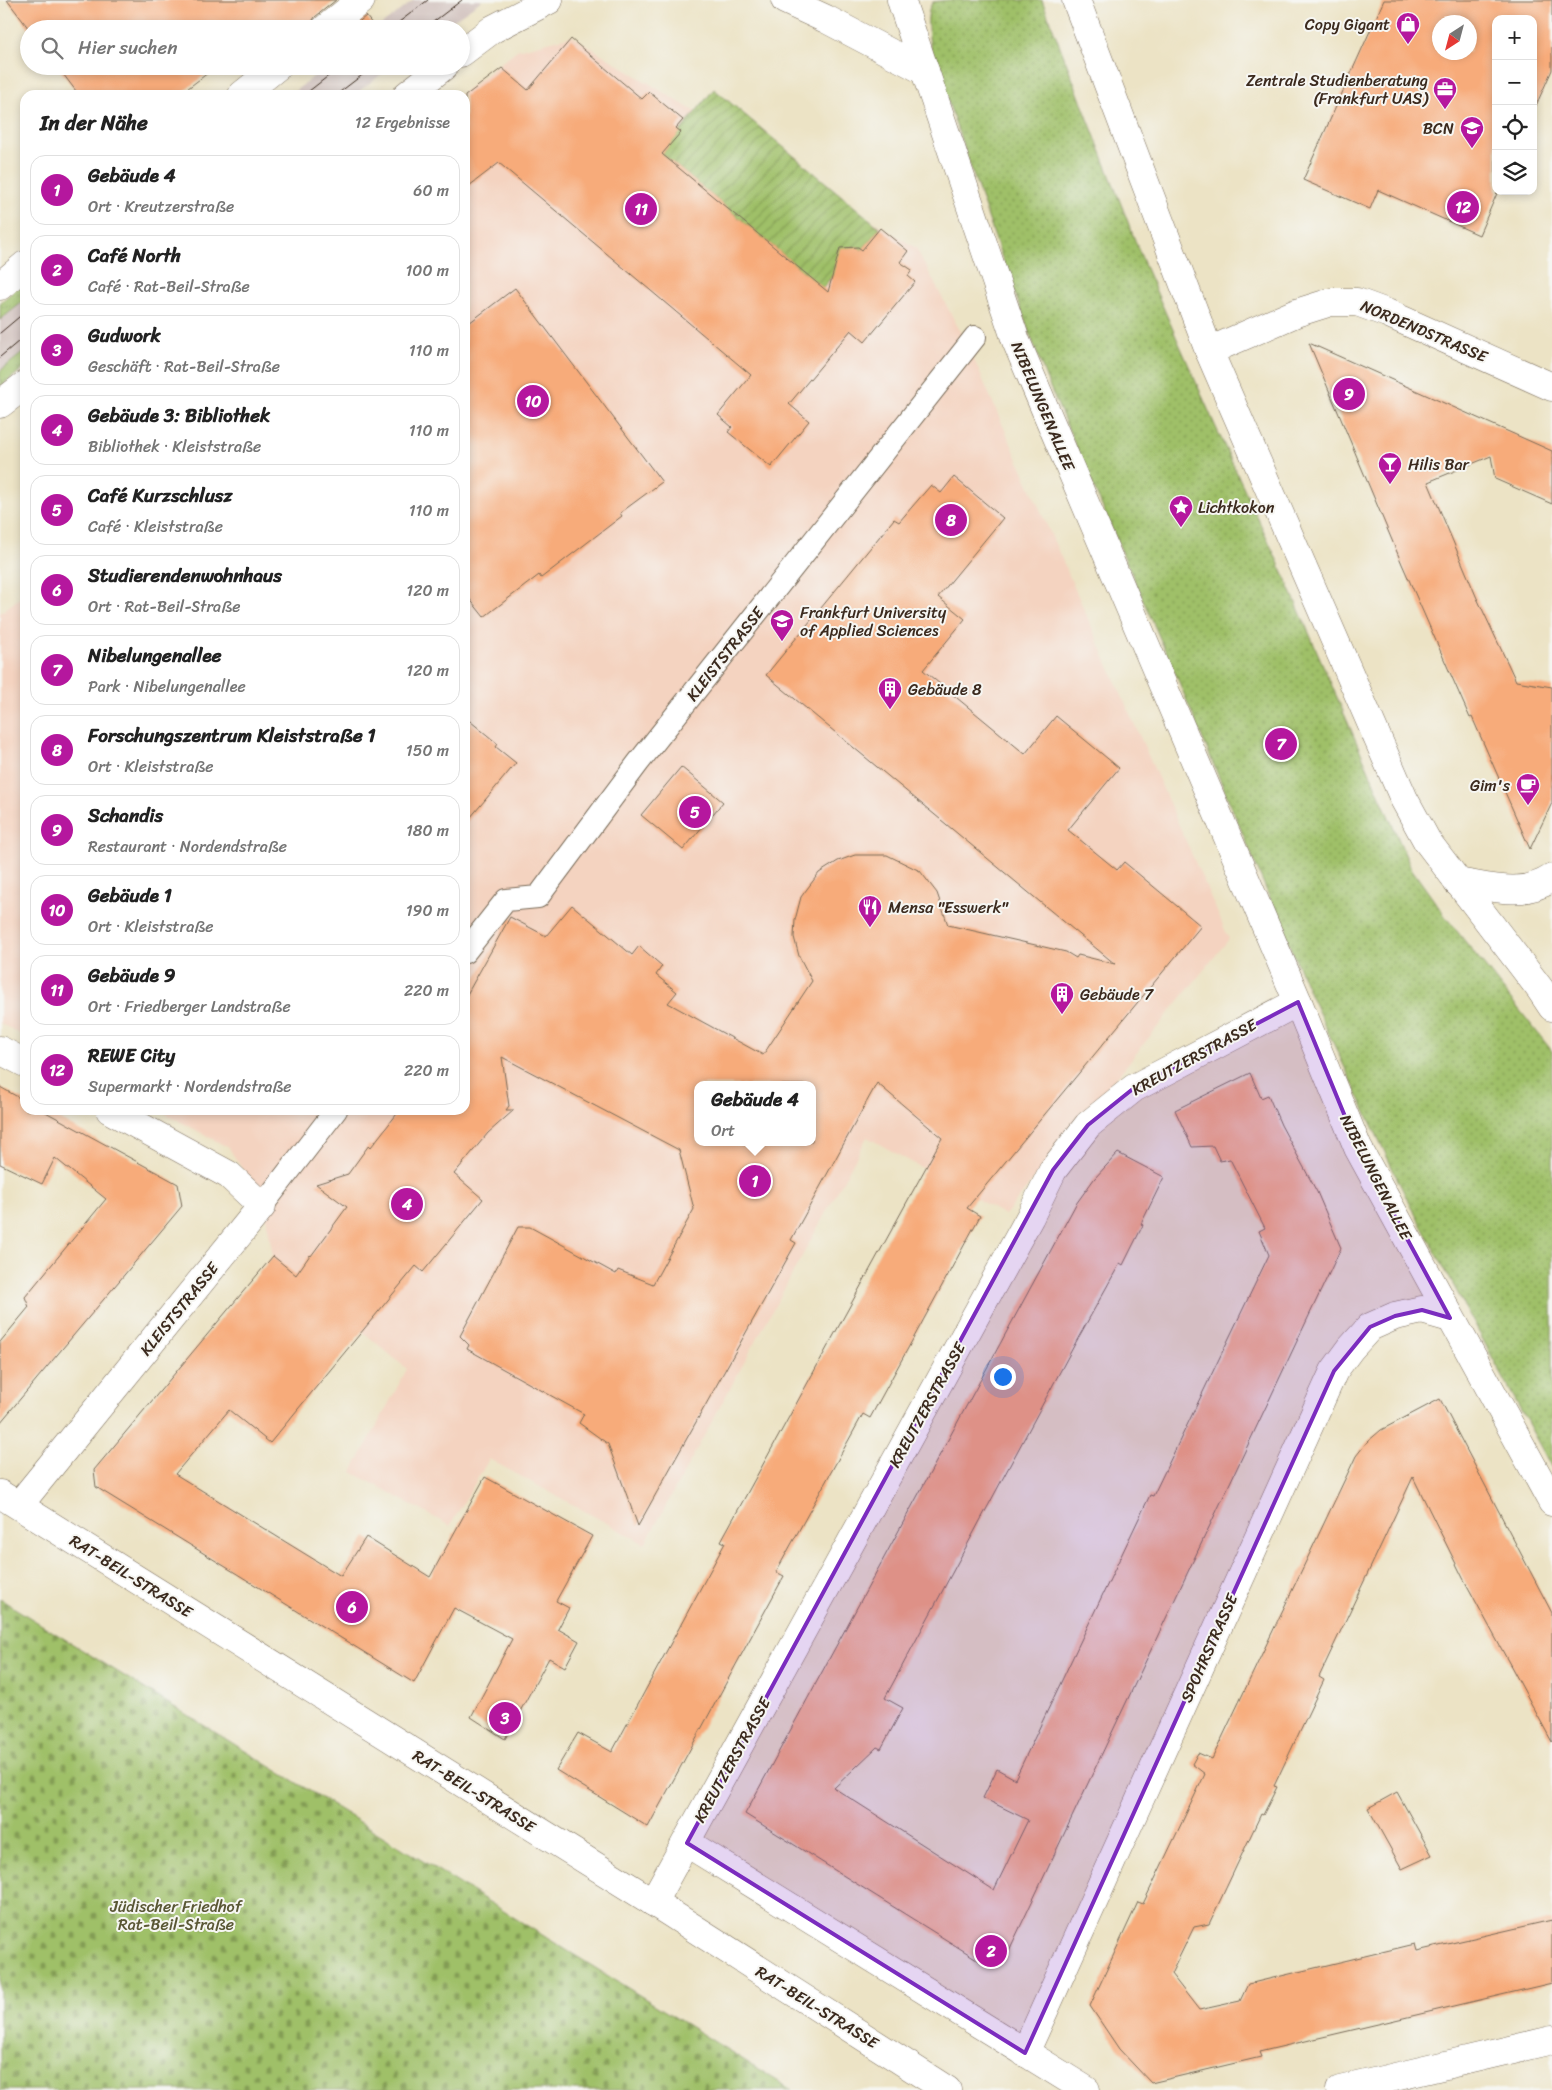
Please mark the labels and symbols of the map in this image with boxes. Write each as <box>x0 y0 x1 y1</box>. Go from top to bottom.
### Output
place label: Copy Gigant <box>1305 10 1390 39</box>
shop icon: Copy Gigant <box>1395 11 1421 45</box>
north arrow <box>1432 15 1477 60</box>
place label: Zentrale Studienberatung (Frankfurt UAS) <box>1246 66 1429 113</box>
office icon: Zentrale Studienberatung (Frankfurt UAS) <box>1432 76 1458 110</box>
place label: BCN <box>1423 114 1454 143</box>
school or university icon: BCN <box>1459 115 1485 149</box>
pin: 12 <box>1447 188 1479 226</box>
pin: 11 <box>625 190 657 228</box>
street label: NORDENDSTRASSE <box>1356 291 1493 371</box>
street label: NIBELUNGENALLEE <box>1003 337 1084 476</box>
pin: 9 <box>1333 375 1365 413</box>
pin: 10 <box>517 382 549 420</box>
place label: Hilis Bar <box>1408 450 1471 479</box>
bar icon: Hilis Bar <box>1377 451 1403 485</box>
place label: Lichtkokon <box>1198 493 1275 522</box>
place icon: Lichtkokon <box>1168 494 1194 528</box>
pin: 8 <box>935 501 967 539</box>
place label: Frankfurt University of Applied Sciences <box>800 598 947 645</box>
street label: KLEISTSTRASSE <box>679 599 772 708</box>
school or university icon: Frankfurt University of Applied Sciences <box>769 608 795 642</box>
place label: Gebäude 8 <box>908 675 982 704</box>
building icon: Gebäude 8 <box>877 676 903 710</box>
pin: 7 <box>1265 725 1297 763</box>
place label: Gim's <box>1470 771 1511 800</box>
cafe icon: Gim's <box>1515 772 1541 806</box>
pin: 5 <box>679 793 711 831</box>
place label: Mensa "Esswerk" <box>888 893 1009 922</box>
restaurant icon: Mensa "Esswerk" <box>857 894 883 928</box>
place label: Gebäude 7 <box>1080 980 1154 1009</box>
building icon: Gebäude 7 <box>1049 981 1075 1015</box>
street label: KREUTZERSTRASSE <box>1126 1010 1263 1104</box>
street label: NIBELUNGENALLEE <box>1332 1109 1421 1246</box>
pin: 1 <box>739 1162 771 1200</box>
pin: 4 <box>391 1185 423 1223</box>
street label: KLEISTSTRASSE <box>132 1255 227 1362</box>
street label: KREUTZERSTRASSE <box>880 1336 974 1473</box>
your location <box>990 1364 1016 1390</box>
street label: RAT-BEIL-STRASSE <box>64 1526 199 1626</box>
pin: 6 <box>336 1588 368 1626</box>
street label: SPOHRSTRASSE <box>1172 1588 1246 1707</box>
street label: KREUTZERSTRASSE <box>685 1691 779 1828</box>
pin: 3 <box>489 1699 521 1737</box>
street label: RAT-BEIL-STRASSE <box>407 1741 542 1841</box>
park label: Jüdischer Friedhof Rat-Beil-Straße <box>109 1892 244 1939</box>
pin: 2 <box>975 1932 1007 1970</box>
street label: RAT-BEIL-STRASSE <box>750 1957 885 2057</box>

